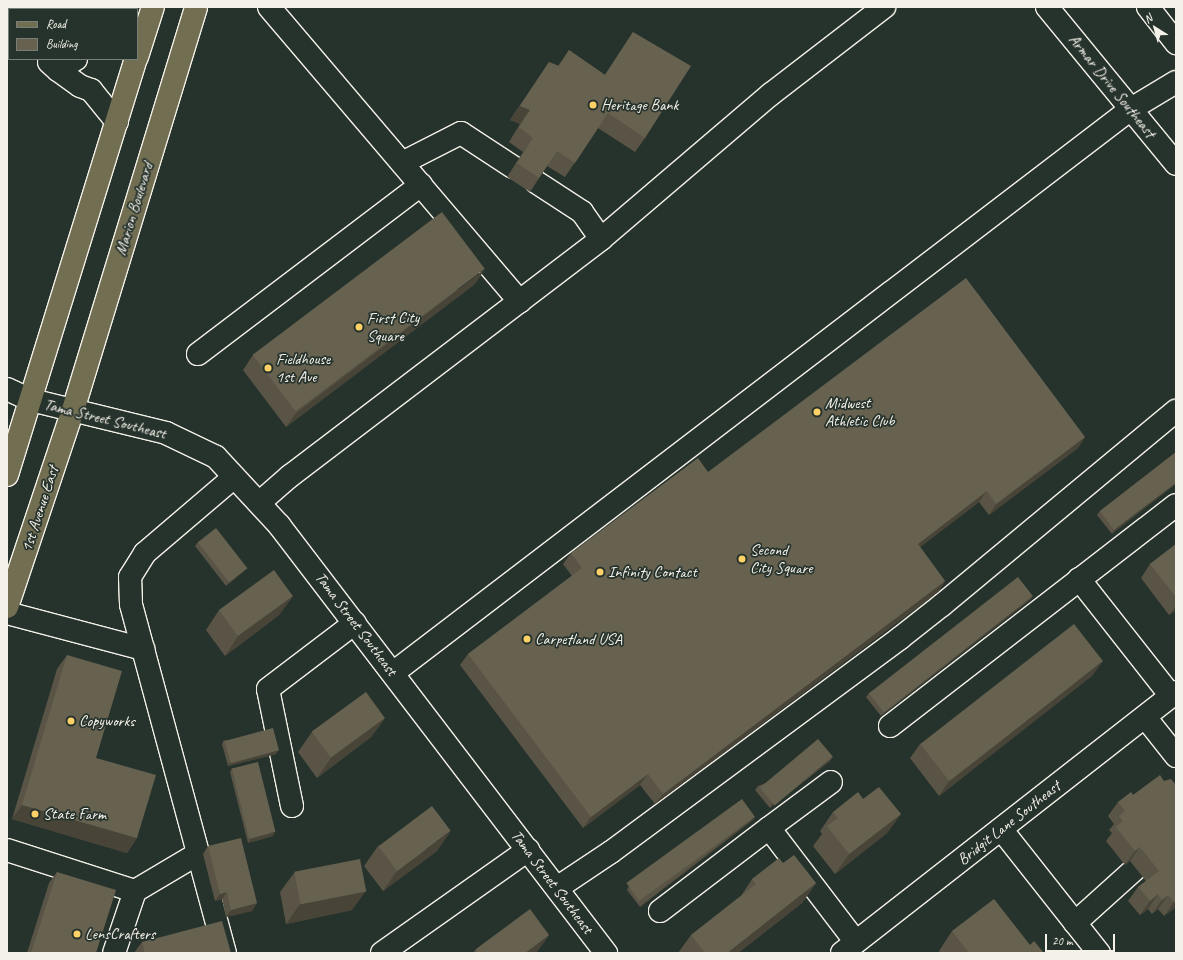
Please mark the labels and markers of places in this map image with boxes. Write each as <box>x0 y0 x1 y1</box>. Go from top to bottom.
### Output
place label: Heritage Bank <box>601 95 679 115</box>
marker: Heritage Bank <box>588 100 598 110</box>
place label: First City Square <box>367 308 419 346</box>
marker: First City Square <box>354 322 364 332</box>
place label: Fieldhouse 1st Ave <box>276 349 330 387</box>
marker: Fieldhouse 1st Ave <box>263 363 273 373</box>
place label: Midwest Athletic Club <box>825 393 894 431</box>
marker: Midwest Athletic Club <box>812 407 822 417</box>
place label: Second City Square <box>750 540 812 578</box>
marker: Second City Square <box>737 554 747 564</box>
place label: Infinity Contact <box>608 562 697 582</box>
marker: Infinity Contact <box>595 567 605 577</box>
place label: Carpetland USA <box>535 629 622 649</box>
marker: Carpetland USA <box>522 634 532 644</box>
place label: Copyworks <box>79 711 135 731</box>
marker: Copyworks <box>66 716 76 726</box>
place label: State Farm <box>43 804 107 824</box>
marker: State Farm <box>30 809 40 819</box>
place label: LensCrafters <box>85 924 155 944</box>
marker: LensCrafters <box>72 929 82 939</box>

